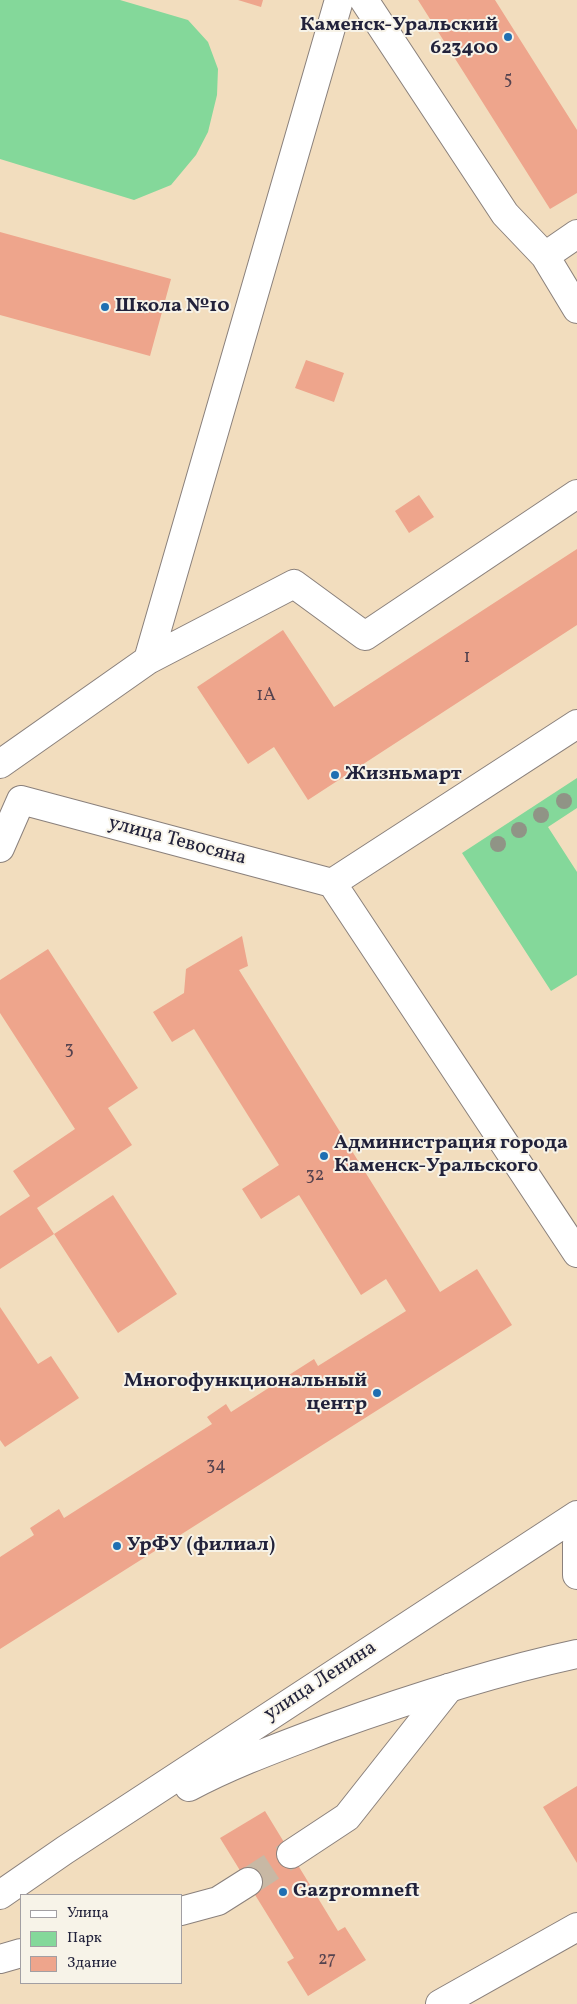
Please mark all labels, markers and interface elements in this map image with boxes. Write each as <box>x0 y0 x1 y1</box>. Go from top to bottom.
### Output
place label: Каменск-Уральский 623400 <box>300 14 498 61</box>
marker: Каменск-Уральский 623400 <box>502 31 514 43</box>
house number: 5 <box>504 70 512 92</box>
place label: Школа №10 <box>115 295 230 319</box>
marker: Школа №10 <box>99 301 111 313</box>
house number: 1 <box>464 648 470 670</box>
house number: 1А <box>256 686 276 708</box>
place label: Жизньмарт <box>345 763 462 787</box>
marker: Жизньмарт <box>329 769 341 781</box>
street label: улица Тевосяна <box>105 812 249 872</box>
house number: 3 <box>64 1040 74 1062</box>
place label: Администрация города Каменск-Уральского <box>334 1132 568 1179</box>
marker: Администрация города Каменск-Уральского <box>318 1150 330 1162</box>
house number: 32 <box>306 1166 324 1188</box>
place label: Многофункциональный центр <box>124 1370 367 1417</box>
marker: Многофункциональный центр <box>371 1387 383 1399</box>
house number: 34 <box>206 1456 226 1478</box>
place label: УрФУ (филиал) <box>127 1534 275 1558</box>
marker: УрФУ (филиал) <box>111 1540 123 1552</box>
street label: улица Ленина <box>260 1637 382 1727</box>
place label: Gazpromneft <box>293 1880 420 1904</box>
marker: Gazpromneft <box>277 1886 289 1898</box>
legend <box>20 1894 182 1984</box>
text: Улица <box>67 1903 109 1924</box>
text: Парк <box>67 1928 102 1949</box>
house number: 27 <box>318 1950 336 1972</box>
text: Здание <box>67 1953 117 1974</box>

